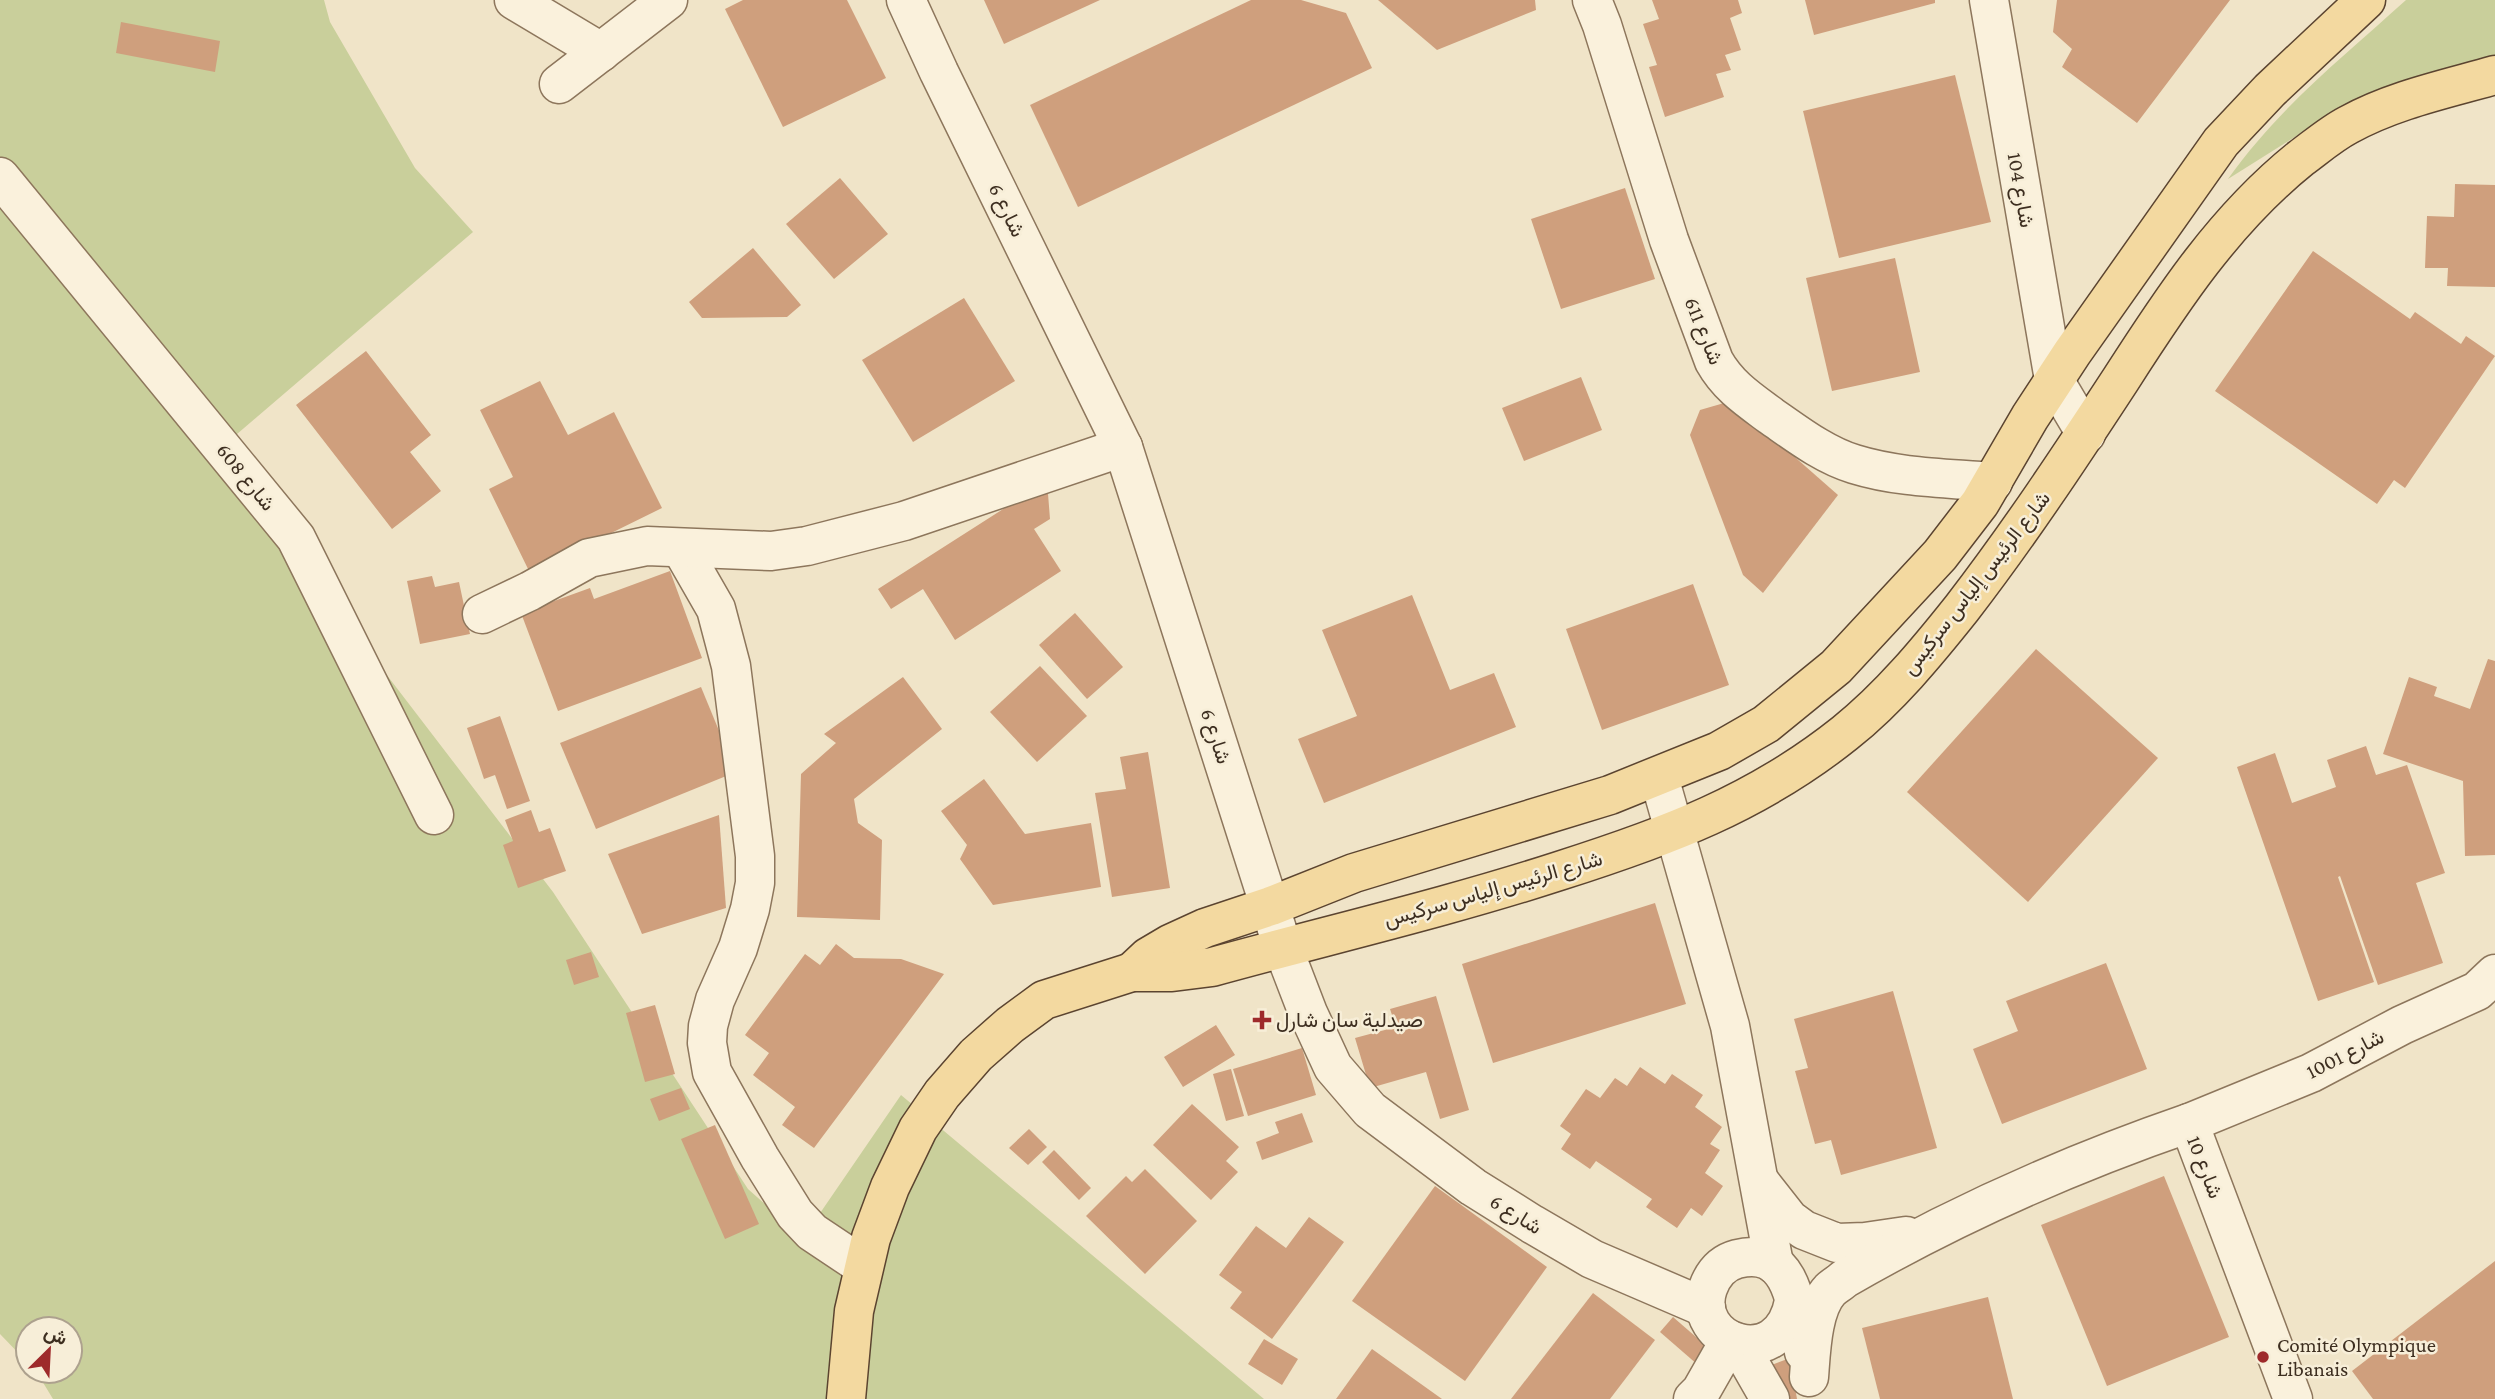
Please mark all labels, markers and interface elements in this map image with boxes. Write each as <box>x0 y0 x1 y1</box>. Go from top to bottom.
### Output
street label: شارع 104 <box>2001 151 2039 230</box>
street label: شارع 6 <box>982 179 1030 242</box>
street label: شارع 611 <box>1678 294 1728 369</box>
street label: شارع 608 <box>210 438 281 517</box>
street label: شارع الرئيس إلياس سركيس <box>1897 486 2057 681</box>
street label: شارع 6 <box>1194 705 1236 767</box>
street label: شارع الرئيس إلياس سركيس <box>1381 846 1606 934</box>
place label: صيدلية سان شارل <box>1276 1008 1423 1033</box>
marker: صيدلية سان شارل <box>1254 1012 1270 1028</box>
street label: شارع 1001 <box>2302 1024 2389 1086</box>
street label: شارع 10 <box>2180 1132 2228 1202</box>
street label: شارع 6 <box>1484 1189 1546 1241</box>
north arrow <box>14 1315 84 1385</box>
text: ش <box>41 1321 71 1350</box>
place label: Comité Olympique Libanais <box>2277 1333 2436 1381</box>
marker: Comité Olympique Libanais <box>2255 1349 2271 1365</box>

